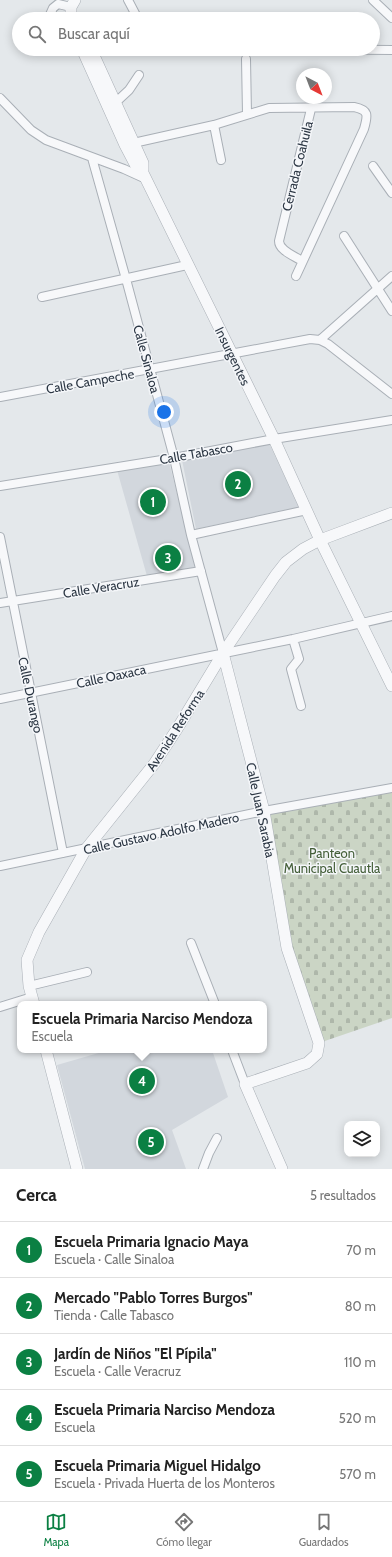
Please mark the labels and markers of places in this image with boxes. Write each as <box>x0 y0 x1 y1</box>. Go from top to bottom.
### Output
pin: 2 <box>225 469 251 499</box>
pin: 1 <box>140 487 166 517</box>
pin: 3 <box>155 543 181 573</box>
pin: 4 <box>129 1066 155 1096</box>
pin: 5 <box>138 1127 164 1157</box>

